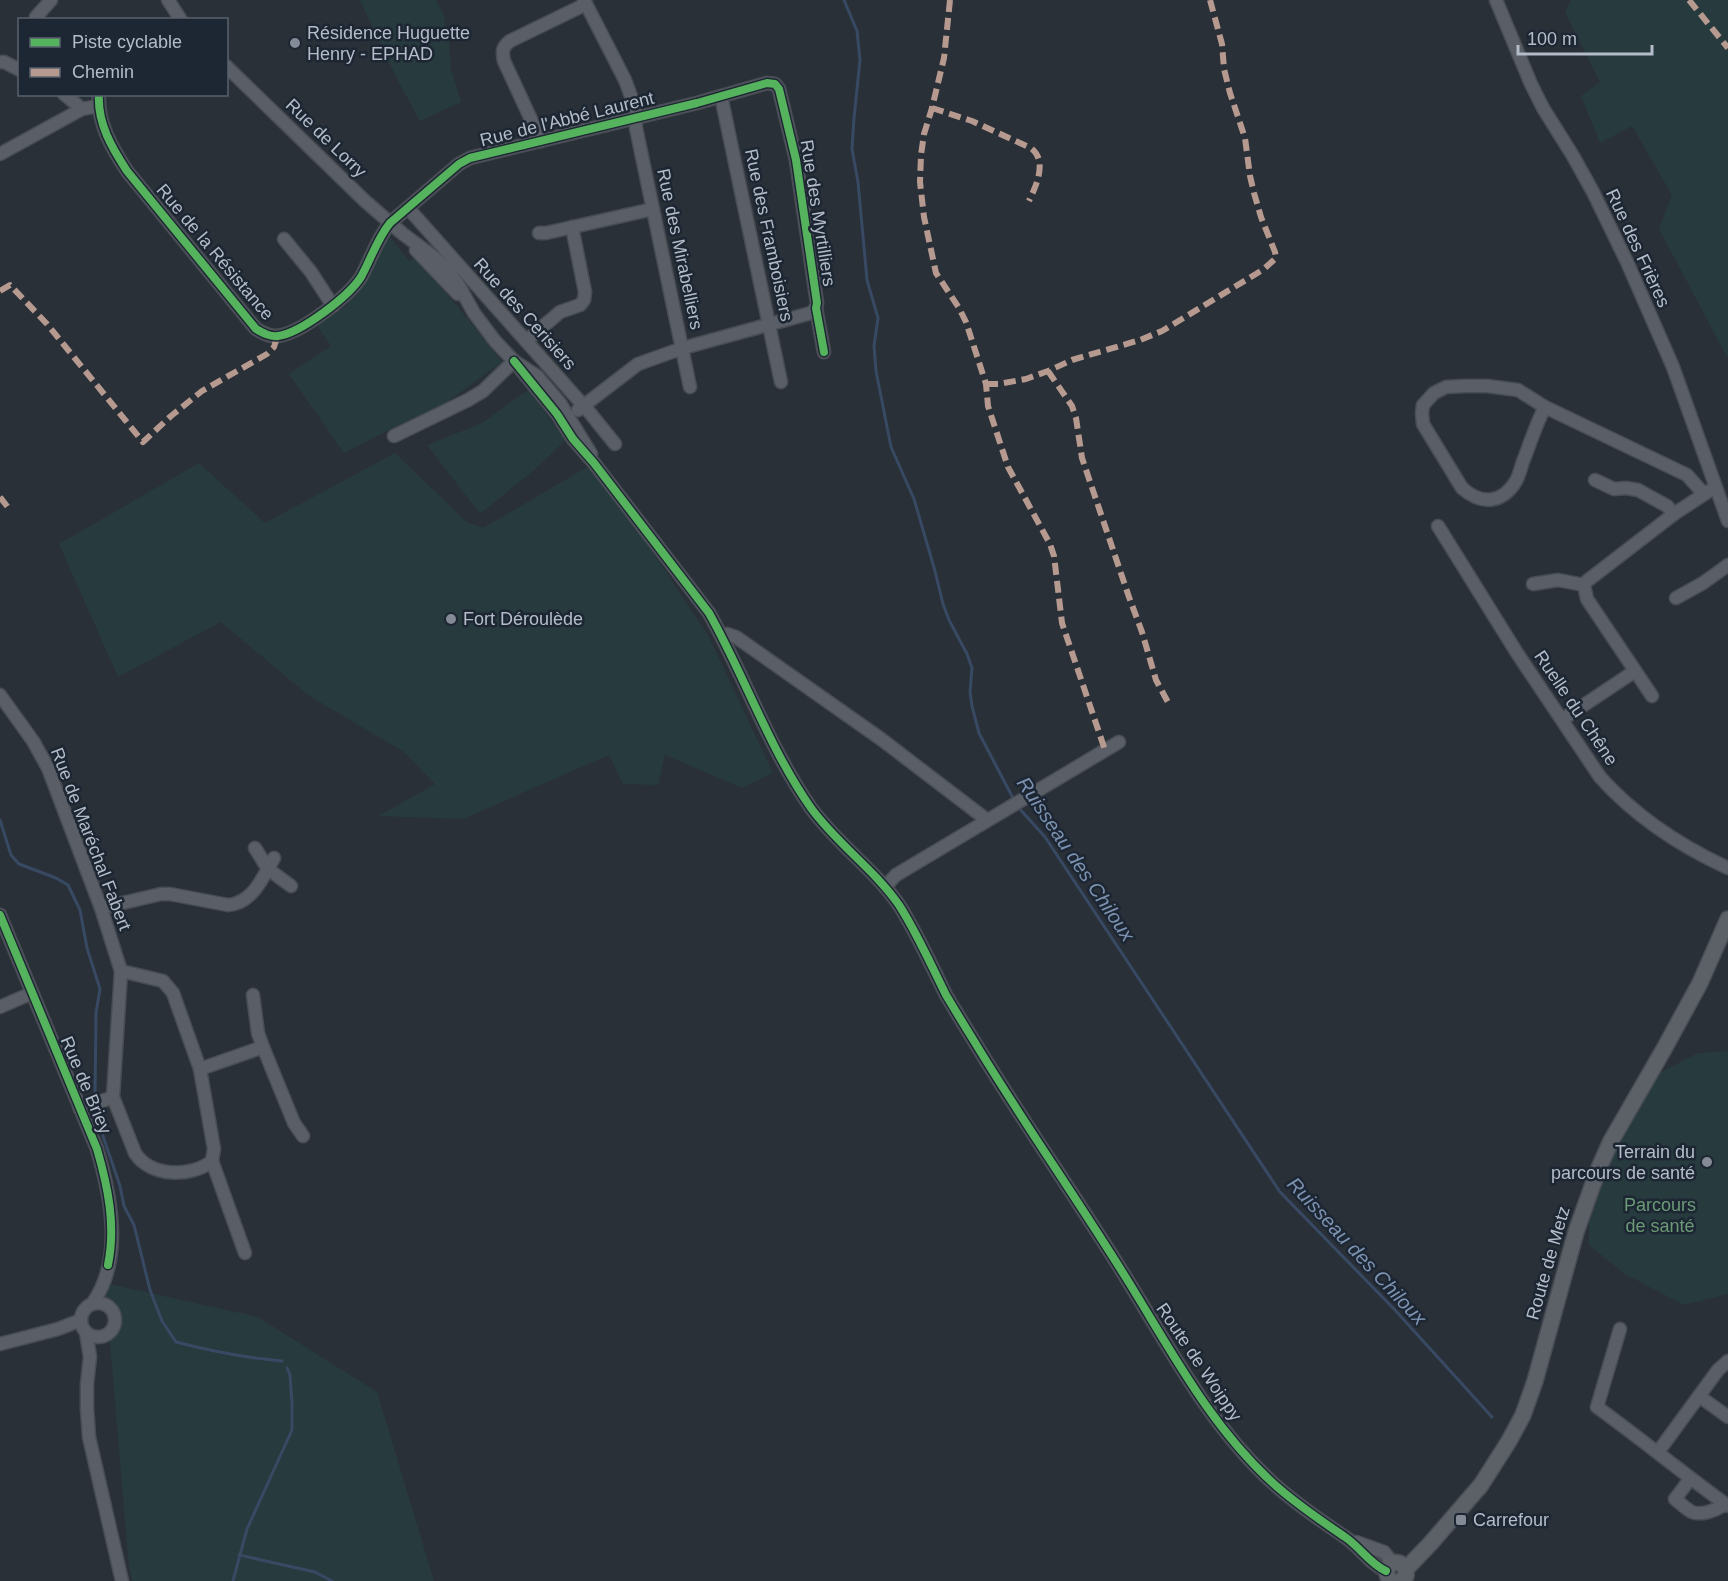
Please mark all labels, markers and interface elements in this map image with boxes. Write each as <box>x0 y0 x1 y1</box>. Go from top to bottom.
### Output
legend <box>18 18 228 96</box>
scale bar <box>1518 18 1652 56</box>
place label: Résidence Huguette Henry - EPHAD <box>307 23 470 64</box>
text: 100 m <box>1527 29 1577 49</box>
text: Piste cyclable <box>72 32 182 52</box>
marker: Résidence Huguette Henry - EPHAD <box>288 36 302 50</box>
text: Chemin <box>72 62 134 82</box>
street label: Rue de l'Abbé Laurent <box>478 88 656 150</box>
street label: Rue de Lorry <box>282 95 370 181</box>
street label: Rue des Myrtilliers <box>797 138 839 288</box>
street label: Rue des Framboisiers <box>741 147 797 323</box>
street label: Rue des Mirabelliers <box>653 167 707 331</box>
street label: Rue de la Résistance <box>152 180 278 324</box>
street label: Rue des Frières <box>1602 186 1674 310</box>
street label: Rue des Cerisiers <box>470 254 580 374</box>
place label: Fort Déroulède <box>463 609 583 629</box>
marker: Fort Déroulède <box>444 612 458 626</box>
street label: Ruelle du Chêne <box>1530 647 1622 769</box>
street label: Rue de Maréchal Fabert <box>47 745 135 933</box>
water label: Ruisseau des Chiloux <box>1013 773 1140 946</box>
street label: Rue de Briey <box>56 1033 116 1137</box>
place label: Terrain du parcours de santé <box>1551 1142 1695 1183</box>
marker: Terrain du parcours de santé <box>1700 1155 1714 1169</box>
water label: Ruisseau des Chiloux <box>1283 1173 1432 1330</box>
park label: Parcours de santé <box>1624 1195 1696 1236</box>
street label: Route de Metz <box>1522 1204 1574 1322</box>
street label: Route de Woippy <box>1152 1299 1246 1425</box>
place label: Carrefour <box>1473 1510 1549 1530</box>
marker: Carrefour <box>1454 1513 1468 1527</box>

